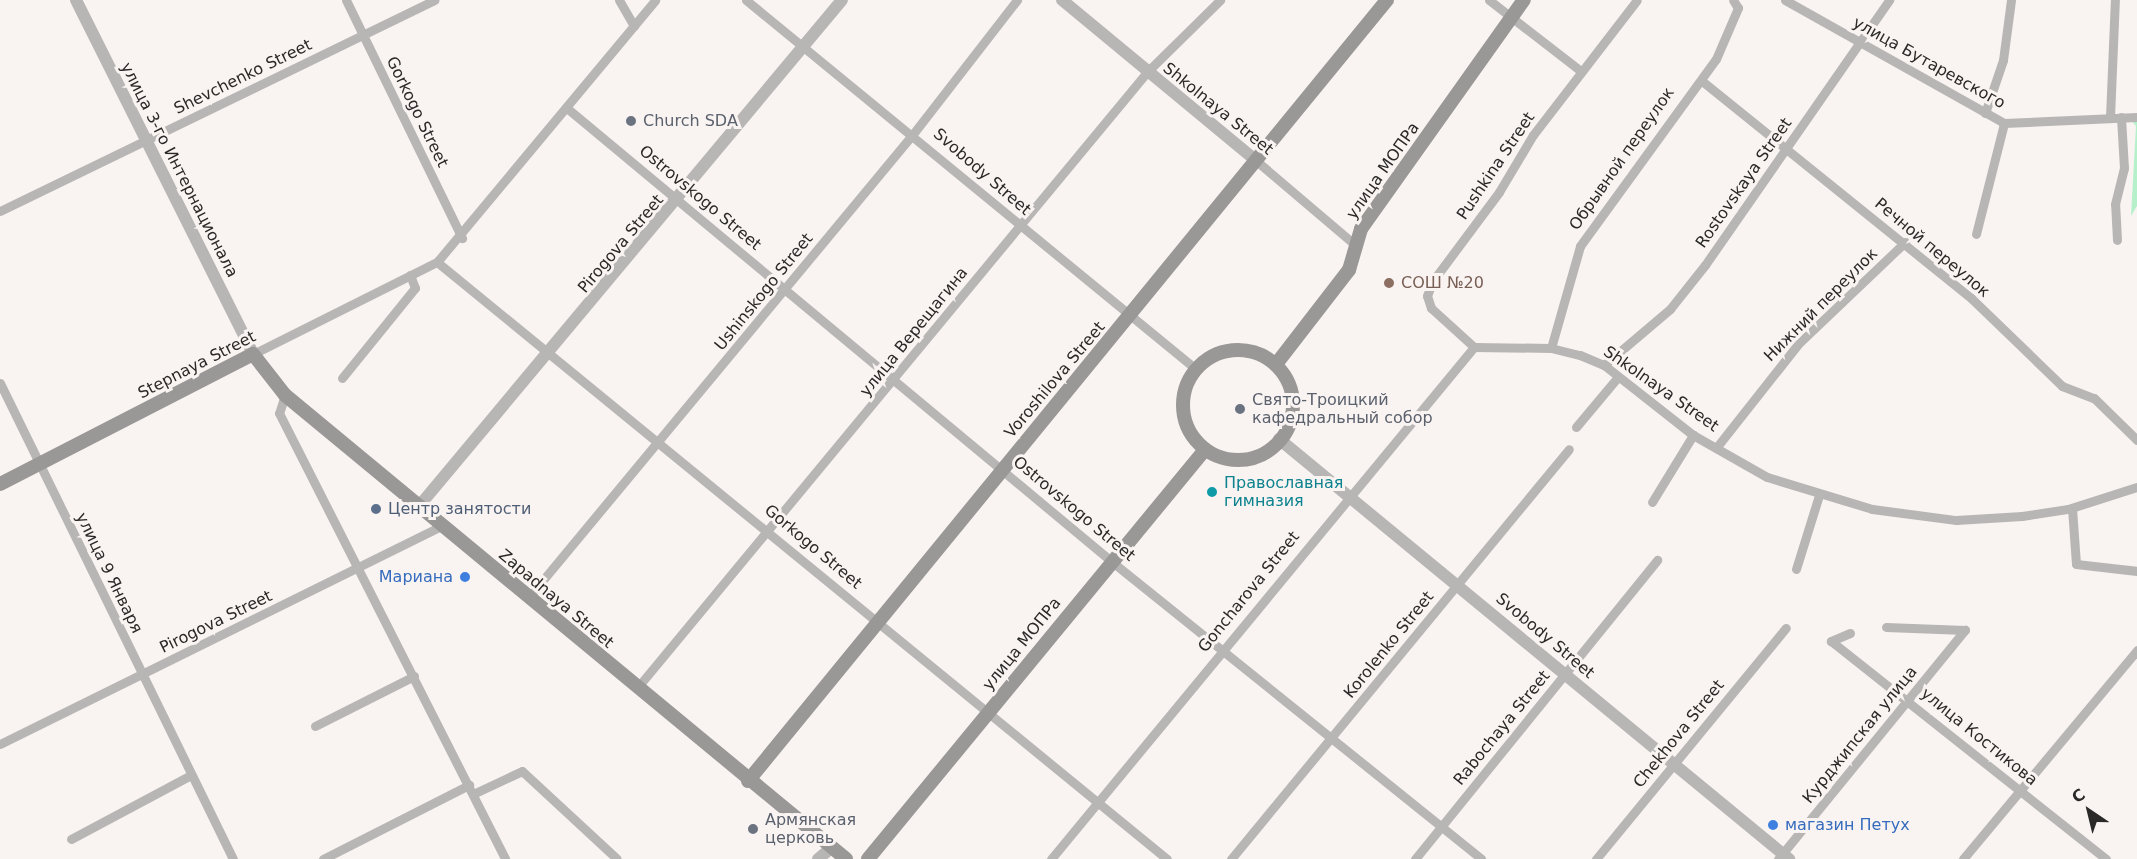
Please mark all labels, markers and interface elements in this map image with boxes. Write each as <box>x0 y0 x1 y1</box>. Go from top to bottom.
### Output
street label: улица Бутаревского <box>1849 13 2009 113</box>
street label: Shevchenko Street <box>171 35 315 119</box>
street label: Gorkogo Street <box>382 53 452 171</box>
street label: улица 3-го Интернационала <box>116 59 242 281</box>
street label: Shkolnaya Street <box>1159 59 1277 159</box>
street label: Обрывной переулок <box>1565 84 1679 234</box>
street label: Pushkina Street <box>1453 109 1539 223</box>
place label: Church SDA <box>643 111 738 131</box>
marker: Church SDA <box>624 114 638 128</box>
street label: Rostovskaya Street <box>1692 114 1796 252</box>
street label: улица МОПРа <box>1343 119 1423 223</box>
street label: Svobody Street <box>929 125 1035 219</box>
street label: Ostrovskogo Street <box>635 141 765 255</box>
street label: Pirogova Street <box>574 191 668 297</box>
street label: Речной переулок <box>1871 194 1993 302</box>
street label: Ushinskogo Street <box>711 230 817 354</box>
street label: Нижний переулок <box>1760 244 1882 366</box>
street label: улица Верещагина <box>856 264 972 400</box>
place label: СОШ №20 <box>1401 273 1484 293</box>
marker: СОШ №20 <box>1382 276 1396 290</box>
street label: Voroshilova Street <box>1001 318 1109 442</box>
street label: Stepnaya Street <box>135 327 259 403</box>
street label: Shkolnaya Street <box>1600 342 1722 436</box>
place label: Свято-Троицкий кафедральный собор <box>1252 390 1433 428</box>
marker: Свято-Троицкий кафедральный собор <box>1233 402 1247 416</box>
street label: Ostrovskogo Street <box>1009 452 1139 566</box>
place label: Православная гимназия <box>1224 473 1343 511</box>
marker: Православная гимназия <box>1205 485 1219 499</box>
place label: Центр занятости <box>388 499 531 519</box>
street label: Gorkogo Street <box>761 501 865 593</box>
marker: Центр занятости <box>369 502 383 516</box>
street label: улица 9 Января <box>71 510 147 636</box>
street label: Goncharova Street <box>1194 528 1304 656</box>
street label: Zapadnaya Street <box>495 545 617 653</box>
place label: Мариана <box>379 567 453 587</box>
marker: Мариана <box>458 570 472 584</box>
street label: Pirogova Street <box>157 586 275 658</box>
street label: Korolenko Street <box>1340 588 1438 702</box>
street label: Svobody Street <box>1492 589 1598 683</box>
street label: улица МОПРа <box>979 594 1065 694</box>
street label: Курджипская улица <box>1799 662 1921 808</box>
street label: Rabochaya Street <box>1450 667 1554 789</box>
street label: Chekhova Street <box>1630 676 1728 792</box>
street label: улица Костикова <box>1917 684 2041 790</box>
north arrow <box>2059 781 2119 841</box>
text: С <box>2068 785 2089 807</box>
place label: Армянская церковь <box>765 810 856 848</box>
place label: магазин Петух <box>1785 815 1910 835</box>
marker: магазин Петух <box>1766 818 1780 832</box>
marker: Армянская церковь <box>746 822 760 836</box>

